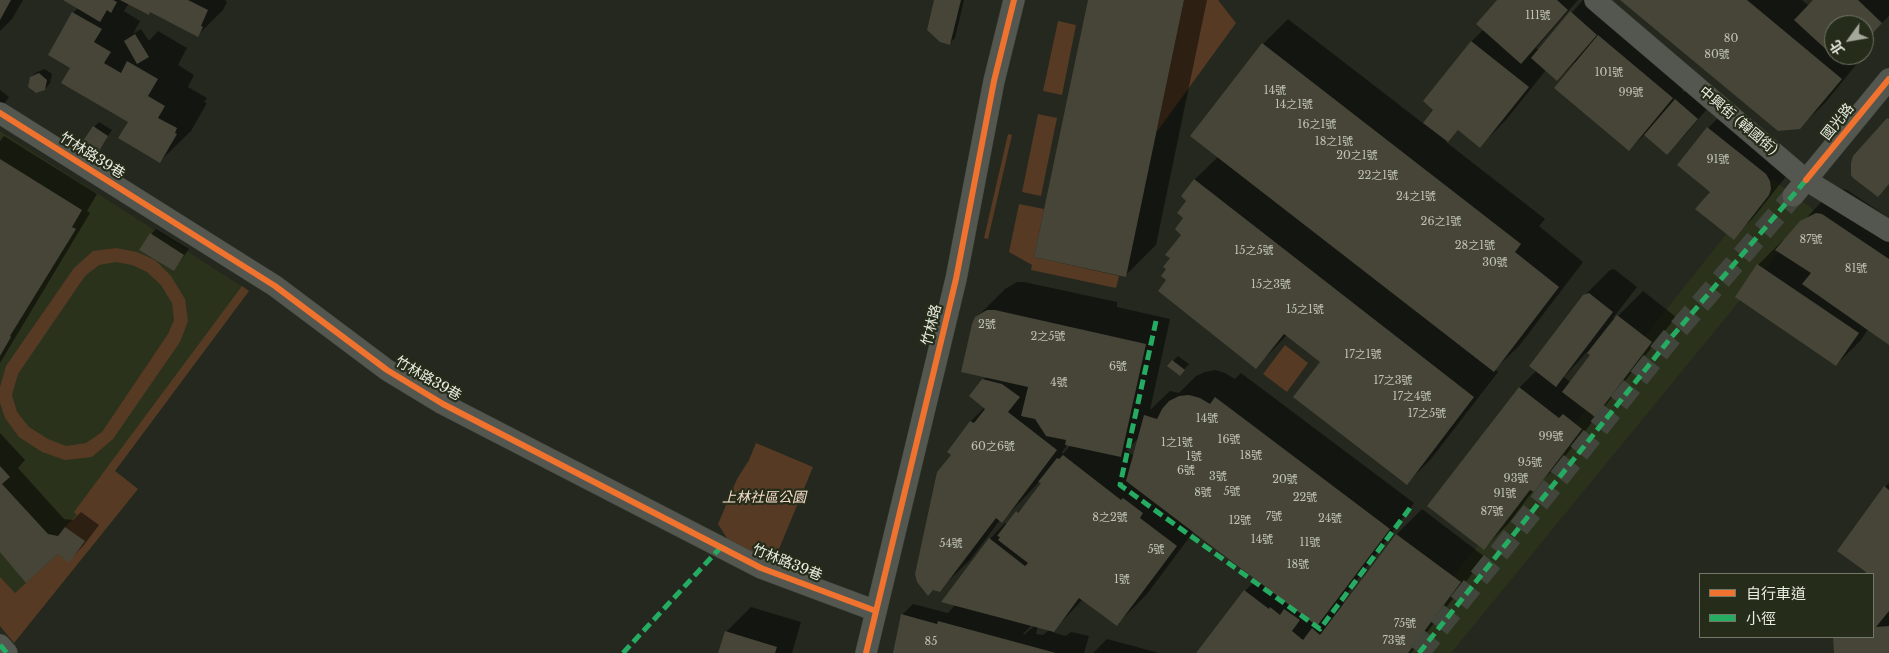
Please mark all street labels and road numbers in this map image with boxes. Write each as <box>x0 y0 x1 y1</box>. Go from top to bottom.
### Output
street label: 中興街 (韓國街) <box>1695 83 1781 159</box>
street label: 國光路 <box>1818 100 1858 144</box>
street label: 竹林路39巷 <box>56 129 128 183</box>
street label: 竹林路 <box>919 303 945 347</box>
street label: 竹林路39巷 <box>392 353 464 405</box>
street label: 竹林路39巷 <box>750 541 824 585</box>

